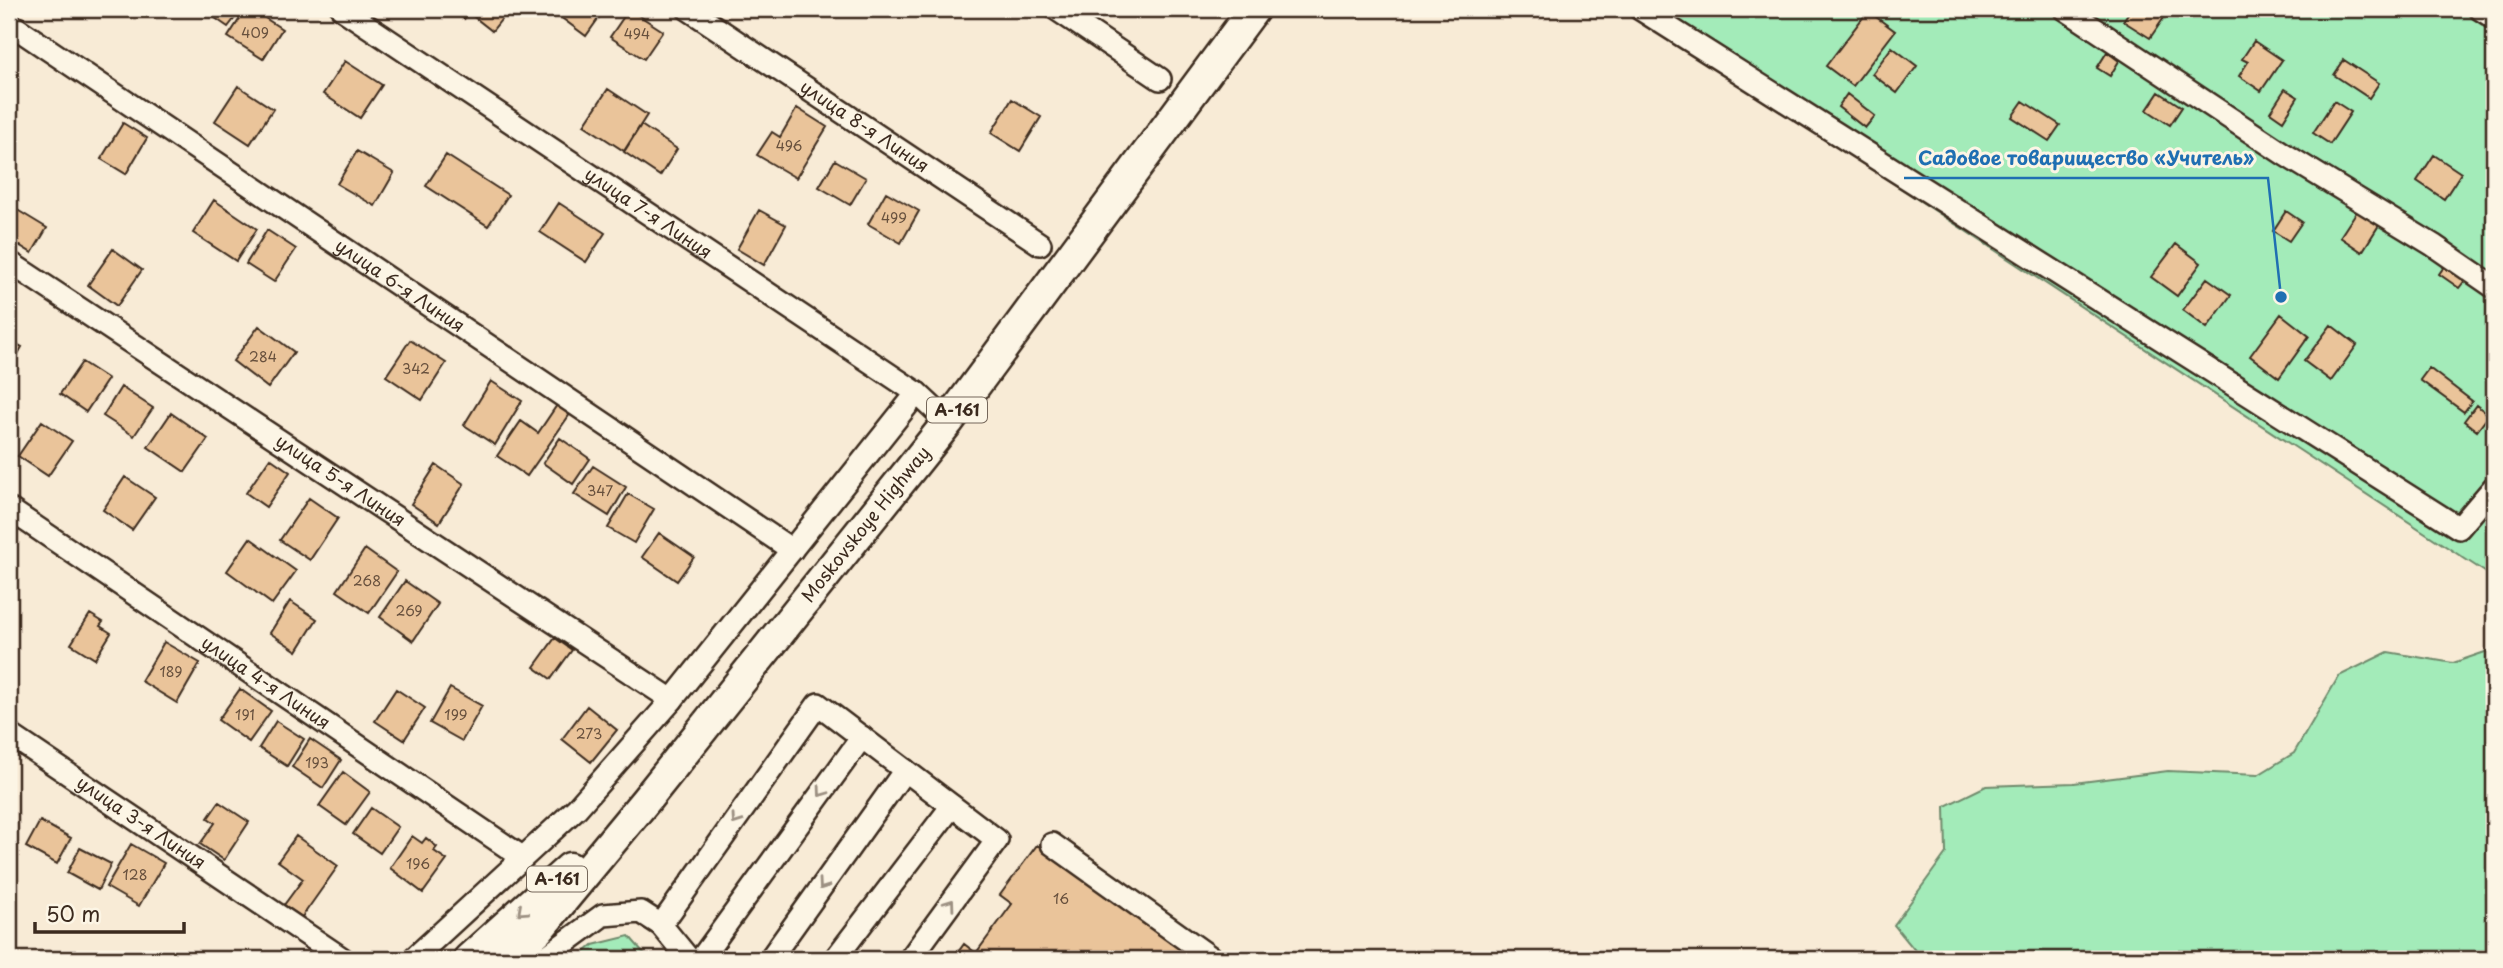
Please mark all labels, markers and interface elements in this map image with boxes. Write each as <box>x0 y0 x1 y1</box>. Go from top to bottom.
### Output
house number: 409 <box>241 22 269 43</box>
house number: 494 <box>624 23 650 44</box>
street label: улица 8-я Линия <box>795 73 935 178</box>
house number: 496 <box>776 135 803 156</box>
callout: Садовое товарищество «Учитель» <box>1904 138 2268 178</box>
text: Садовое товарищество «Учитель» <box>1918 143 2254 171</box>
street label: улица 7-я Линия <box>580 160 718 265</box>
house number: 499 <box>881 207 907 228</box>
street label: улица 6-я Линия <box>330 231 471 338</box>
house number: 284 <box>249 346 277 367</box>
house number: 342 <box>402 358 430 379</box>
road number: А-161 <box>927 398 987 422</box>
street label: улица 5-я Линия <box>271 427 411 532</box>
street label: Moskovskoye Highway <box>794 440 936 607</box>
house number: 347 <box>587 480 613 501</box>
house number: 268 <box>353 570 381 591</box>
house number: 269 <box>396 600 422 621</box>
street label: улица 4-я Линия <box>196 628 336 735</box>
house number: 189 <box>159 661 183 682</box>
house number: 191 <box>235 704 255 725</box>
house number: 199 <box>444 704 468 725</box>
house number: 273 <box>576 723 602 744</box>
house number: 193 <box>305 752 329 773</box>
street label: улица 3-я Линия <box>72 768 212 875</box>
one-way arrow <box>818 784 830 797</box>
one-way arrow <box>732 812 744 825</box>
house number: 196 <box>406 853 430 874</box>
house number: 128 <box>123 864 147 885</box>
road number: А-161 <box>527 866 587 892</box>
one-way arrow <box>819 877 831 890</box>
house number: 16 <box>1053 888 1069 909</box>
scale bar <box>35 891 184 935</box>
text: 50 m <box>46 897 100 929</box>
one-way arrow <box>942 899 954 912</box>
one-way arrow <box>517 902 530 915</box>

